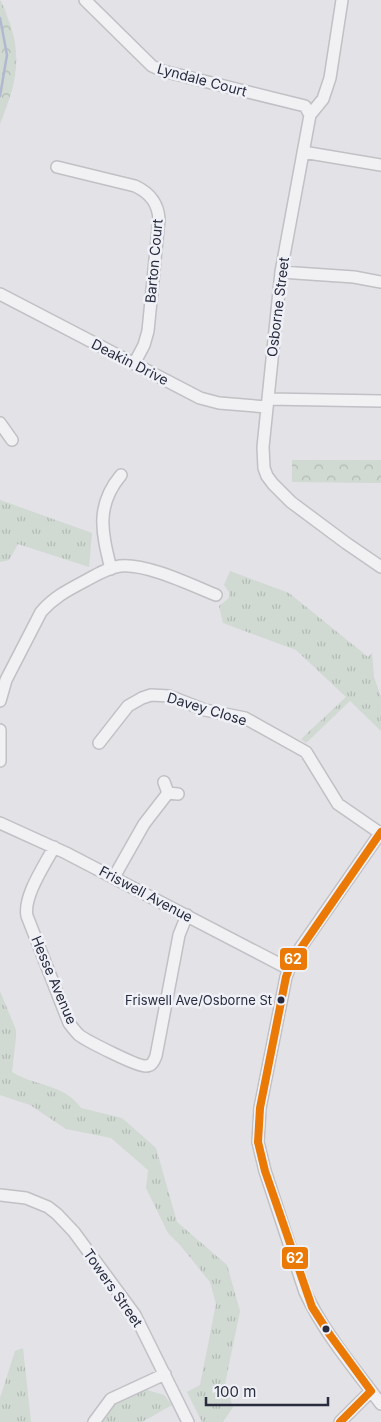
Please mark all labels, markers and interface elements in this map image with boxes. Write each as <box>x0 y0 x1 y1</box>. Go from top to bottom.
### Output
street label: Lyndale Court <box>155 59 249 100</box>
street label: Barton Court <box>141 218 166 304</box>
street label: Osborne Street <box>263 256 292 358</box>
street label: Deakin Drive <box>89 335 172 388</box>
street label: Davey Close <box>165 688 249 729</box>
street label: Friswell Avenue <box>97 862 196 925</box>
street label: Hesse Avenue <box>28 933 81 1027</box>
line badge: 62 <box>279 947 308 971</box>
text: 62 <box>284 950 302 967</box>
place label: Friswell Ave/Osborne St <box>125 992 272 1008</box>
marker: Friswell Ave/Osborne St <box>276 995 286 1005</box>
street label: Towers Street <box>80 1245 147 1330</box>
line badge: 62 <box>281 1246 309 1270</box>
text: 62 <box>286 1249 304 1266</box>
unlabelled marker <box>321 1324 331 1334</box>
scale bar <box>206 1374 328 1406</box>
text: 100 m <box>214 1382 256 1401</box>

